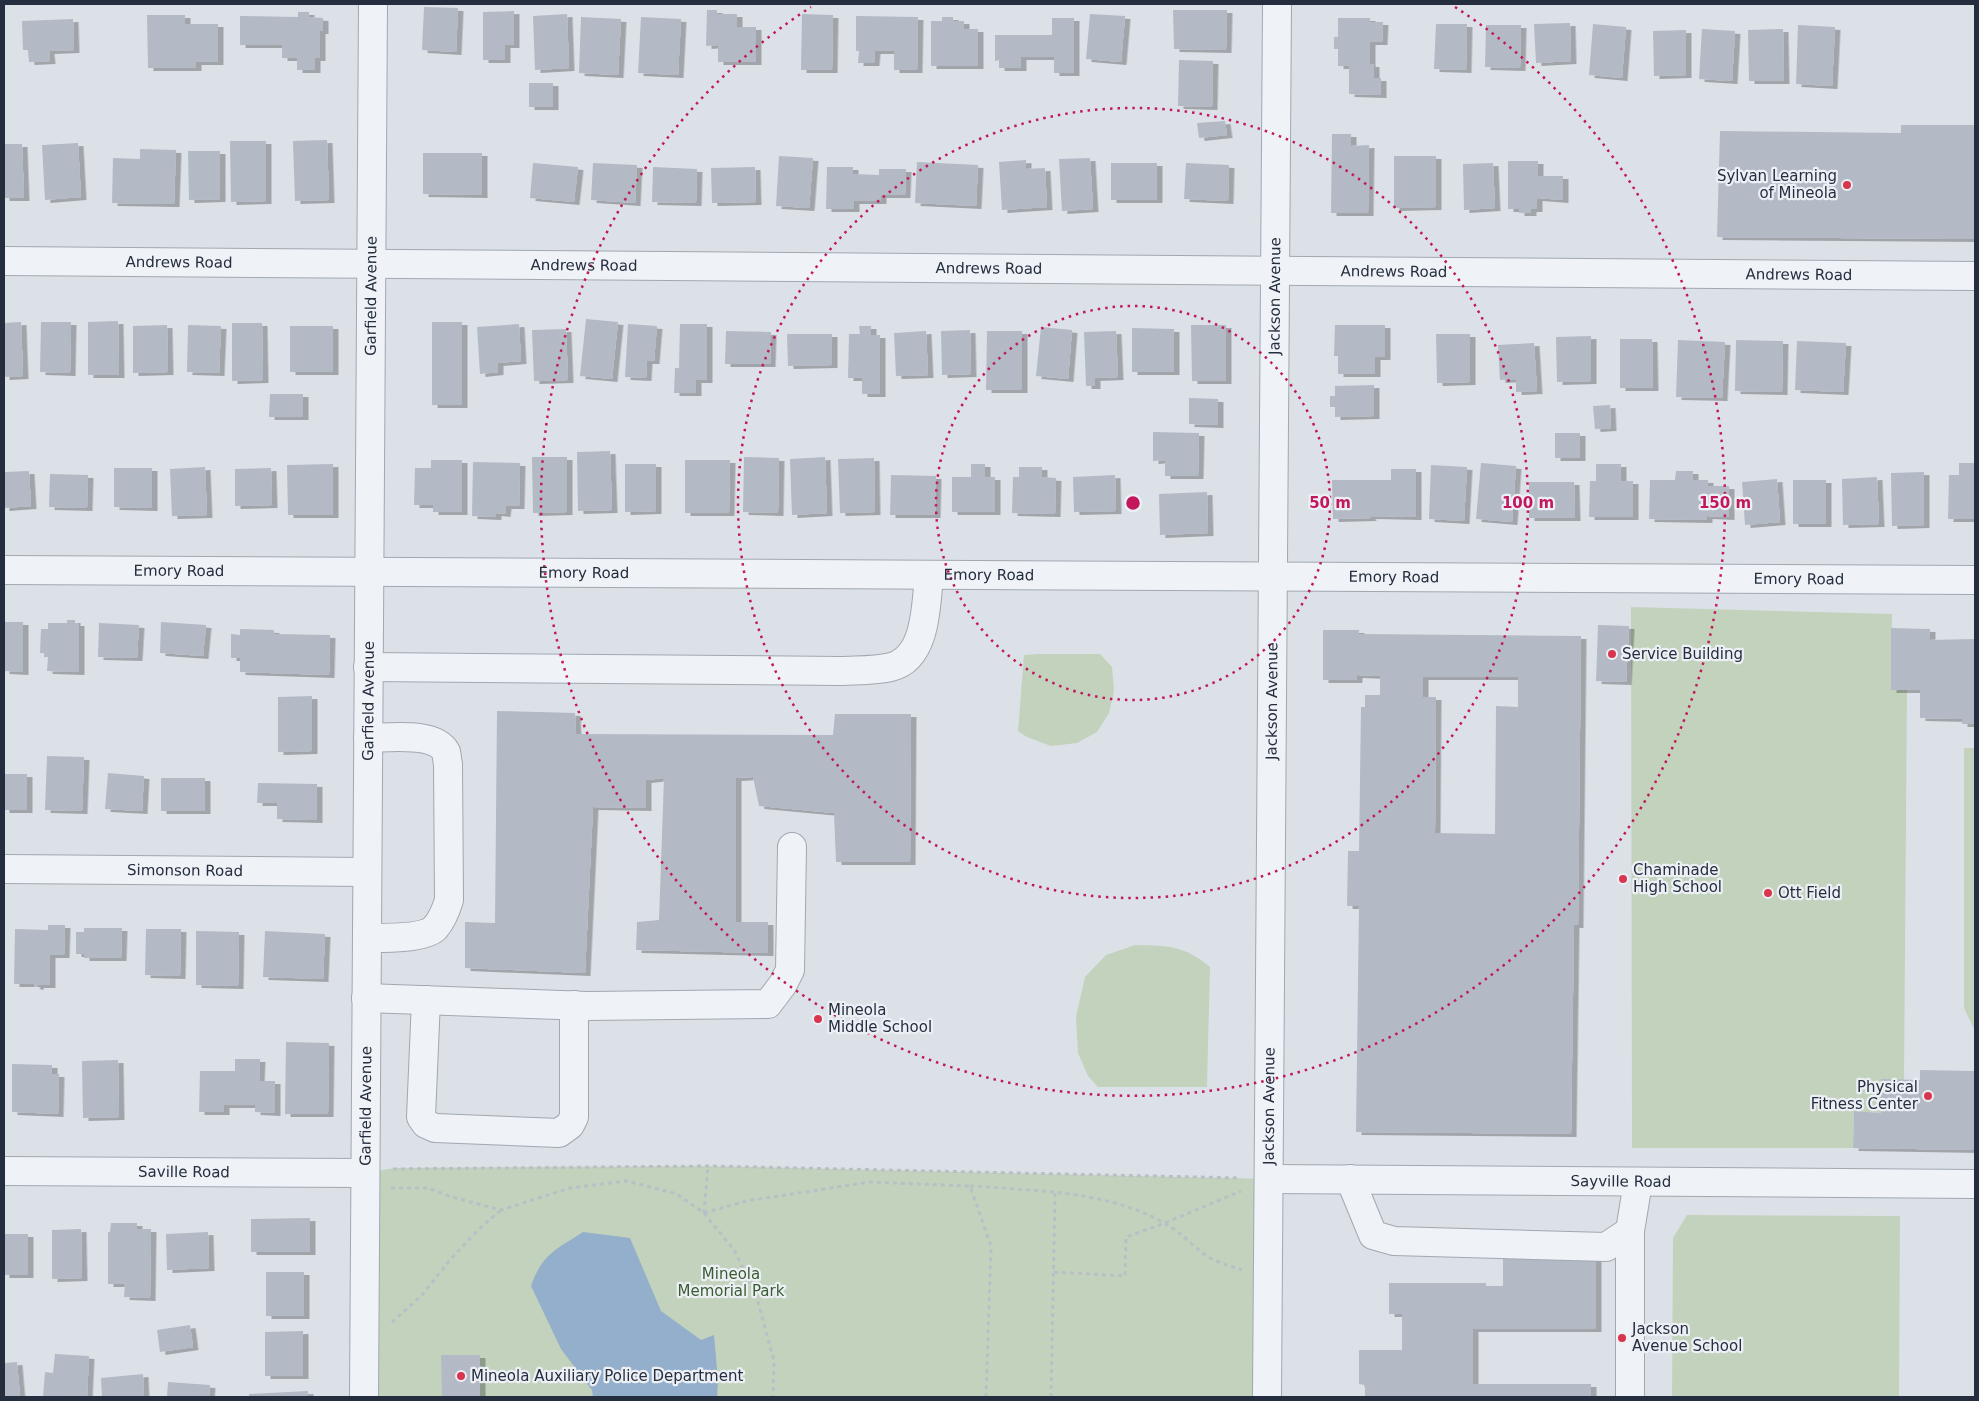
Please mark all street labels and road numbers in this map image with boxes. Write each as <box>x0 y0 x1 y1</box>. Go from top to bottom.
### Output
street label: Garfield Avenue <box>362 236 381 356</box>
street label: Jackson Avenue <box>1265 237 1284 356</box>
street label: Andrews Road <box>125 253 233 272</box>
street label: Andrews Road <box>530 256 638 275</box>
street label: Andrews Road <box>935 259 1043 278</box>
street label: Andrews Road <box>1340 262 1448 281</box>
street label: Andrews Road <box>1745 265 1852 284</box>
street label: Emory Road <box>134 562 224 580</box>
street label: Emory Road <box>539 564 629 582</box>
street label: Emory Road <box>944 566 1034 584</box>
street label: Emory Road <box>1349 568 1439 586</box>
street label: Emory Road <box>1754 570 1844 588</box>
street label: Garfield Avenue <box>359 641 378 761</box>
street label: Jackson Avenue <box>1263 642 1281 761</box>
street label: Simonson Road <box>127 861 243 880</box>
street label: Garfield Avenue <box>356 1046 375 1166</box>
street label: Jackson Avenue <box>1260 1047 1279 1166</box>
street label: Saville Road <box>138 1163 230 1181</box>
street label: Sayville Road <box>1571 1172 1671 1191</box>

